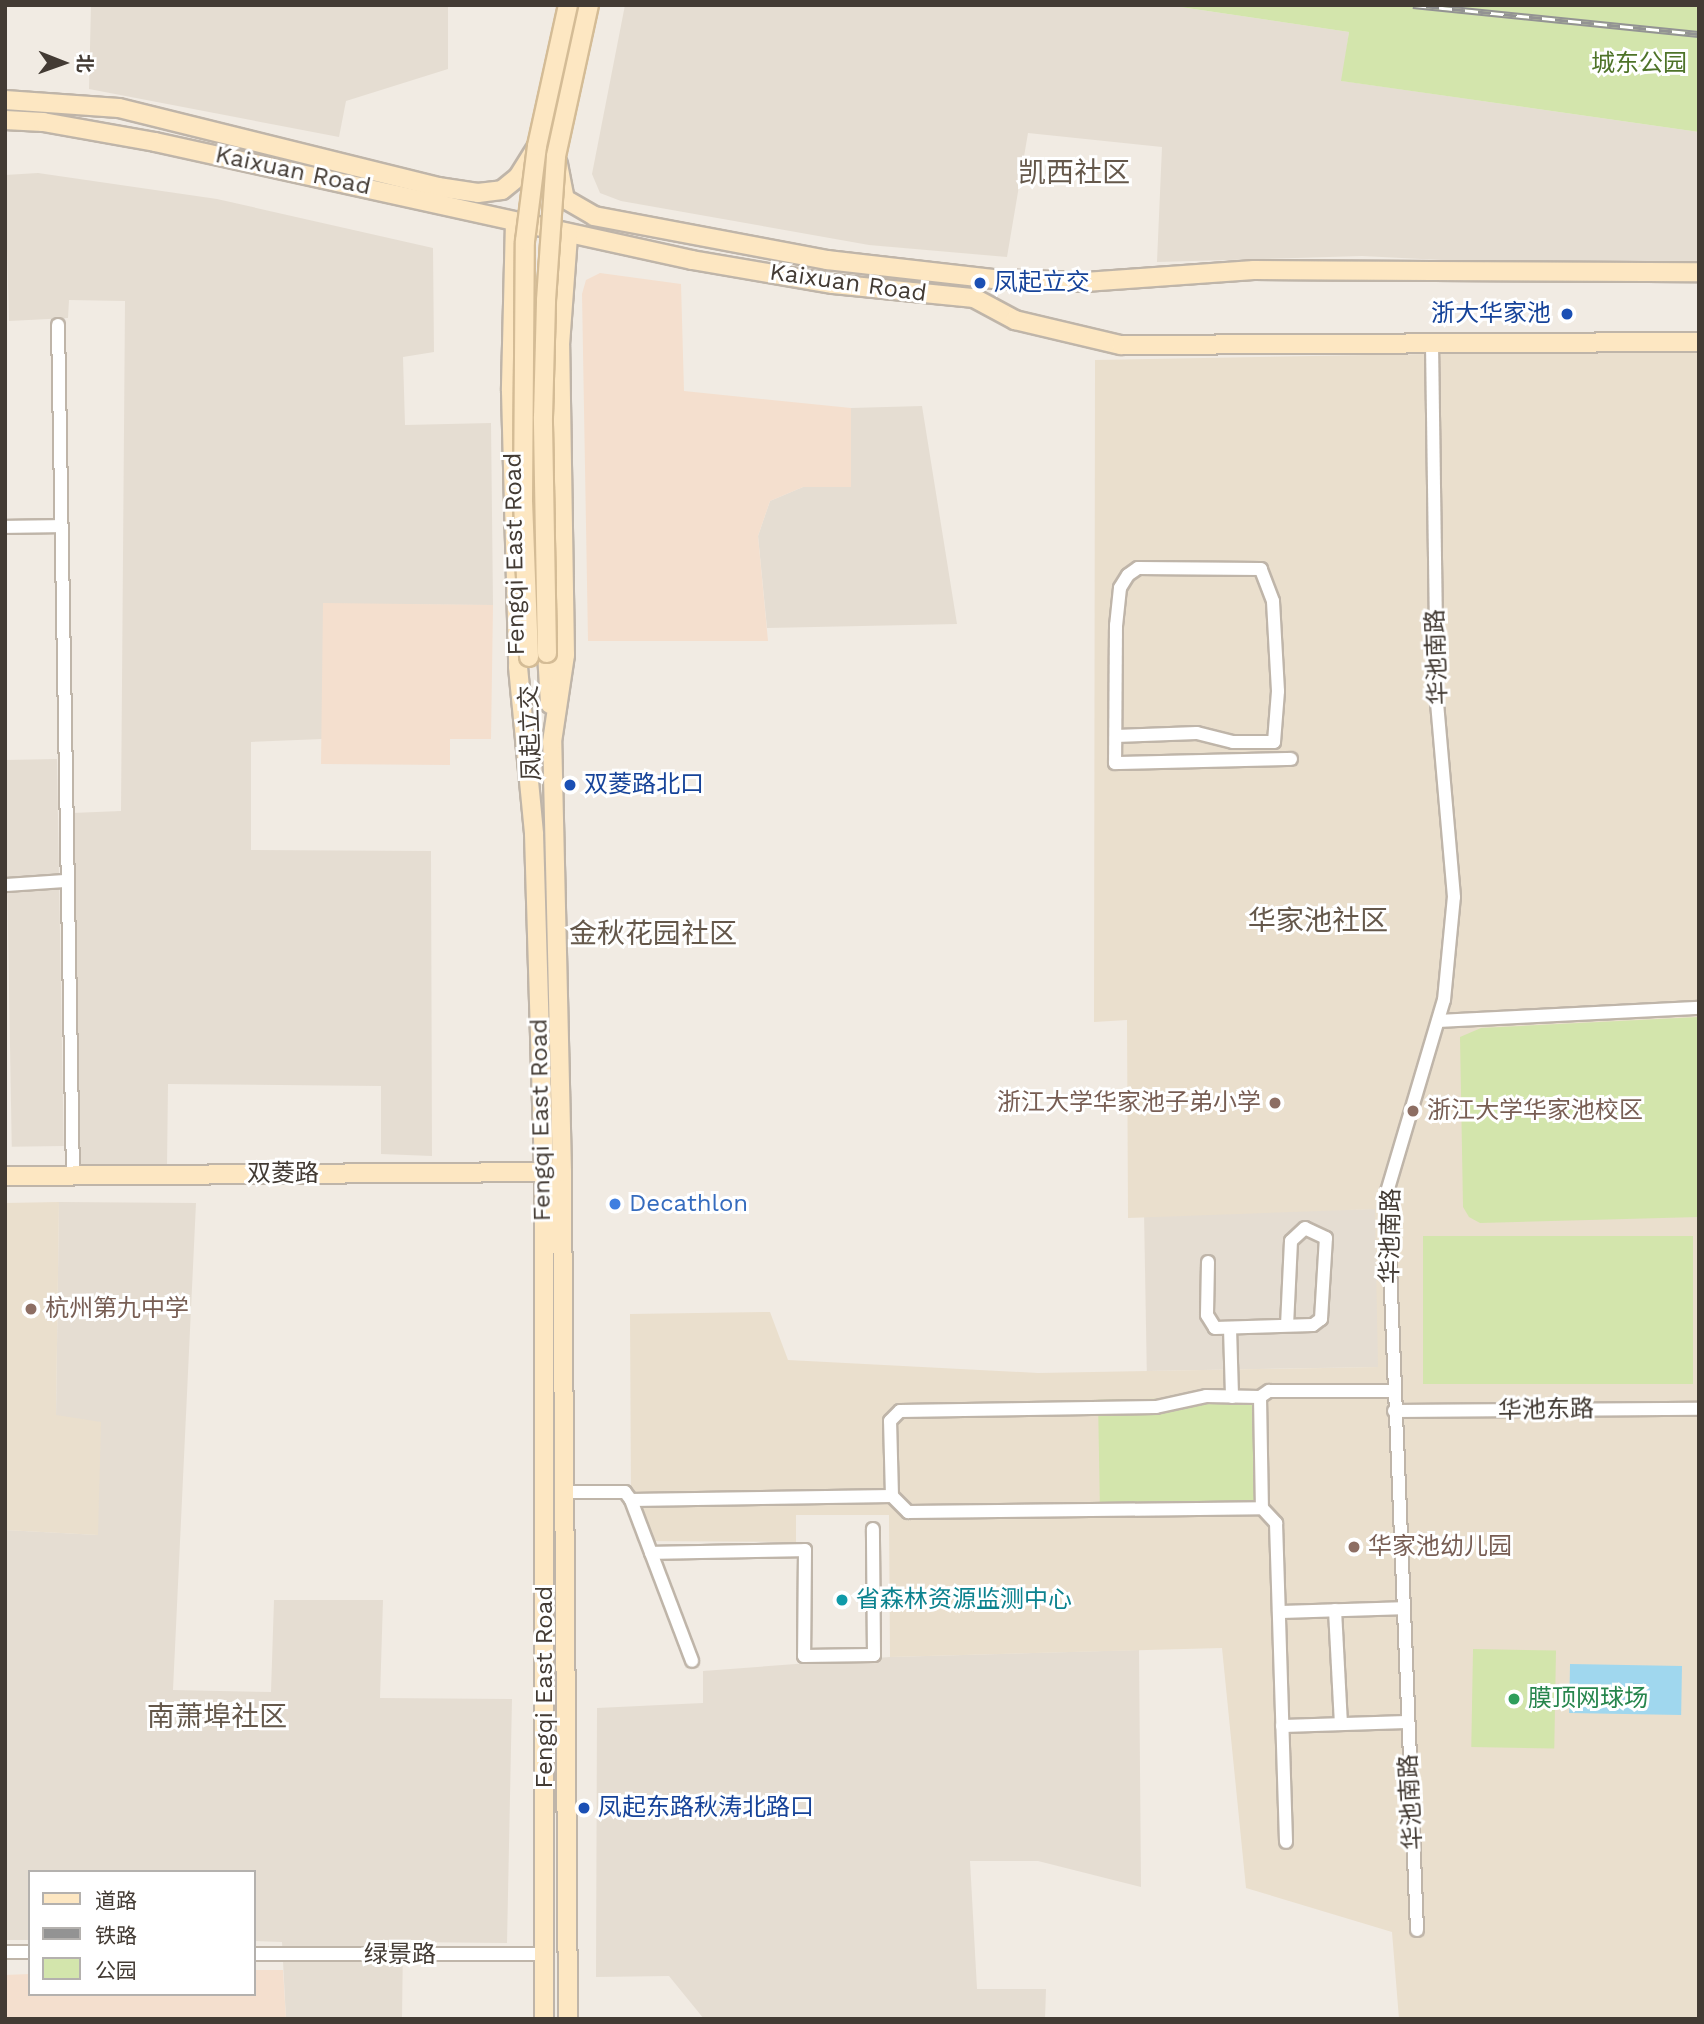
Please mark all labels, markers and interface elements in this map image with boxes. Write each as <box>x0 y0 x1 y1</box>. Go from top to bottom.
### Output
north arrow <box>28 28 98 98</box>
park label: 城东公园 <box>1591 50 1687 78</box>
text: 北 <box>73 54 96 73</box>
street label: Kaixuan Road <box>213 140 373 202</box>
district label: 凯西社区 <box>1018 156 1130 190</box>
street label: Kaixuan Road <box>768 258 928 308</box>
place label: 凤起立交 <box>994 269 1090 297</box>
marker: 凤起立交 <box>972 275 988 291</box>
place label: 浙大华家池 <box>1431 300 1551 328</box>
marker: 浙大华家池 <box>1557 304 1577 324</box>
street label: Fengqi East Road <box>499 452 531 656</box>
street label: 华池南路 <box>1421 609 1453 705</box>
street label: 凤起立交 <box>515 685 547 781</box>
place label: 双菱路北口 <box>584 771 704 799</box>
marker: 双菱路北口 <box>562 777 578 793</box>
district label: 华家池社区 <box>1248 904 1388 938</box>
district label: 金秋花园社区 <box>569 917 737 951</box>
street label: Fengqi East Road <box>525 1018 557 1222</box>
place label: 浙江大学华家池子弟小学 <box>997 1089 1261 1117</box>
marker: 浙江大学华家池子弟小学 <box>1267 1095 1283 1111</box>
place label: 浙江大学华家池校区 <box>1427 1097 1643 1125</box>
marker: 浙江大学华家池校区 <box>1405 1103 1421 1119</box>
street label: 双菱路 <box>247 1160 319 1188</box>
street label: 华池南路 <box>1376 1188 1406 1284</box>
place label: Decathlon <box>629 1190 748 1218</box>
marker: Decathlon <box>607 1196 623 1212</box>
place label: 杭州第九中学 <box>45 1295 189 1323</box>
marker: 杭州第九中学 <box>23 1301 39 1317</box>
street label: 华池东路 <box>1498 1395 1594 1425</box>
place label: 华家池幼儿园 <box>1368 1533 1512 1561</box>
marker: 华家池幼儿园 <box>1346 1539 1362 1555</box>
street label: Fengqi East Road <box>531 1586 559 1788</box>
place label: 省森林资源监测中心 <box>856 1586 1072 1614</box>
marker: 省森林资源监测中心 <box>834 1592 850 1608</box>
place label: 膜顶网球场 <box>1528 1685 1648 1713</box>
marker: 膜顶网球场 <box>1506 1691 1522 1707</box>
district label: 南萧埠社区 <box>147 1700 287 1734</box>
street label: 华池南路 <box>1394 1753 1428 1851</box>
place label: 凤起东路秋涛北路口 <box>598 1794 814 1822</box>
marker: 凤起东路秋涛北路口 <box>576 1800 592 1816</box>
legend <box>28 1870 256 1996</box>
text: 道路 <box>95 1888 137 1913</box>
text: 铁路 <box>95 1923 137 1948</box>
street label: 绿景路 <box>364 1941 436 1969</box>
text: 公园 <box>95 1958 137 1983</box>

